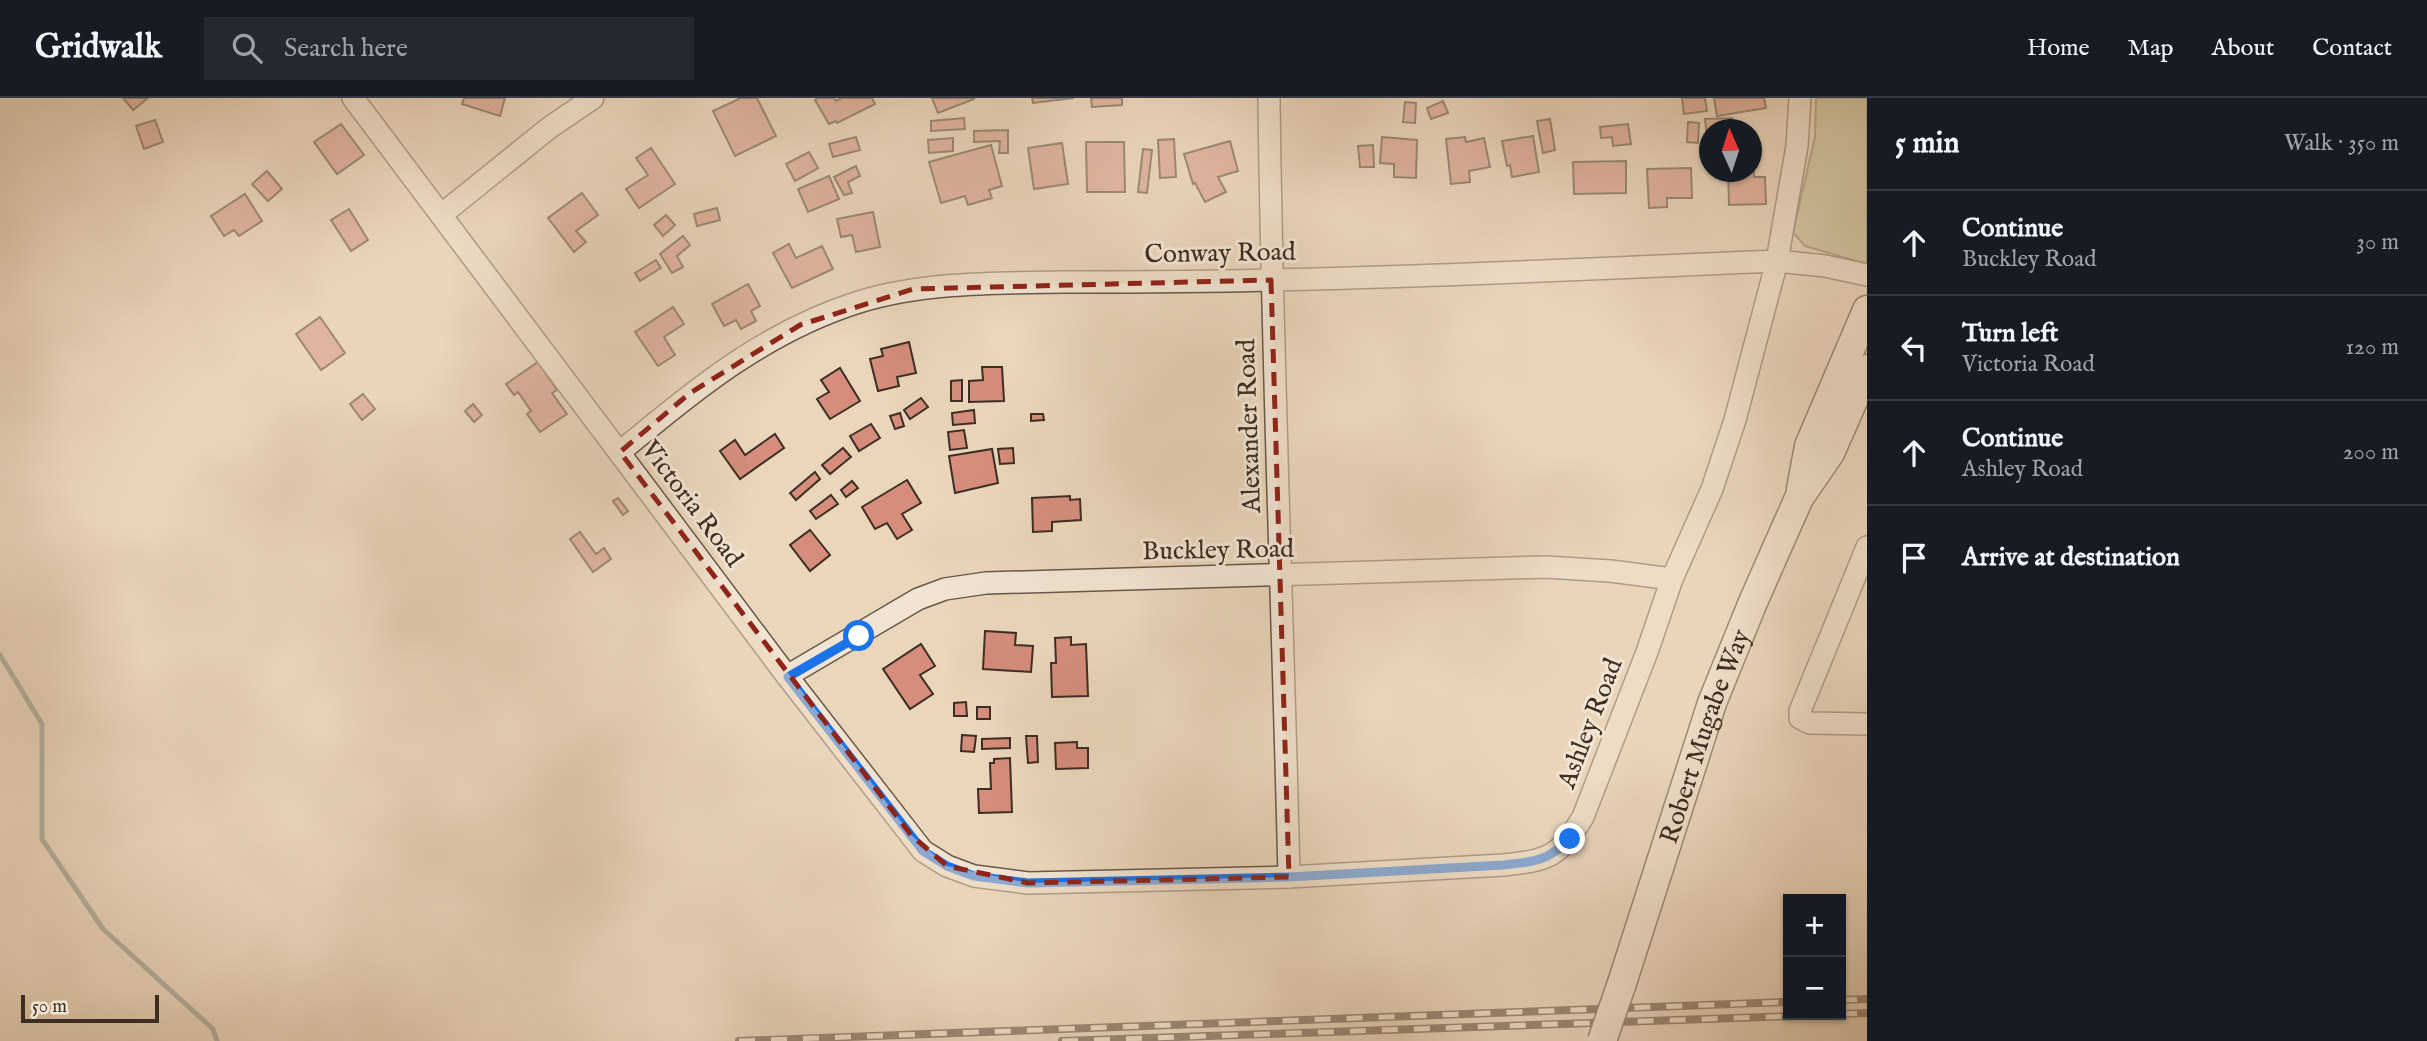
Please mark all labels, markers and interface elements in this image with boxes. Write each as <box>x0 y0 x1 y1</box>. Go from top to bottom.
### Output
search box <box>204 17 694 80</box>
text: Gridwalk <box>35 27 162 69</box>
icon: search <box>228 29 266 67</box>
text: Search here <box>284 32 408 65</box>
text: Home <box>2027 33 2090 64</box>
text: Map <box>2128 33 2174 64</box>
text: About <box>2212 33 2274 64</box>
text: Contact <box>2312 33 2392 64</box>
north arrow <box>1699 119 1762 182</box>
text: 5 min <box>1895 125 1960 163</box>
text: Walk · 350 m <box>2284 129 2399 158</box>
text: Continue <box>1962 212 2063 245</box>
icon: ahead <box>1895 224 1933 262</box>
text: 30 m <box>2356 228 2399 257</box>
street label: Conway Road <box>1144 236 1296 271</box>
text: Buckley Road <box>1962 245 2096 274</box>
text: Turn left <box>1962 317 2059 350</box>
icon: left <box>1895 329 1933 367</box>
text: 120 m <box>2346 333 2399 362</box>
street label: Alexander Road <box>1230 338 1269 514</box>
text: Victoria Road <box>1962 350 2095 379</box>
text: Continue <box>1962 422 2063 455</box>
street label: Victoria Road <box>633 433 750 574</box>
icon: ahead <box>1895 434 1933 472</box>
text: 200 m <box>2343 438 2399 467</box>
text: Ashley Road <box>1962 455 2083 484</box>
street label: Buckley Road <box>1142 533 1294 568</box>
icon: arrive <box>1895 539 1933 577</box>
text: Arrive at destination <box>1962 541 2180 574</box>
route start <box>843 620 874 651</box>
street label: Robert Mugabe Way <box>1653 624 1758 848</box>
street label: Ashley Road <box>1550 654 1630 794</box>
route end <box>1554 823 1585 854</box>
map controls <box>1783 894 1846 1020</box>
button: + <box>1783 894 1846 957</box>
button: − <box>1783 957 1846 1020</box>
scale bar <box>21 992 159 1024</box>
text: 50 m <box>32 995 67 1019</box>

